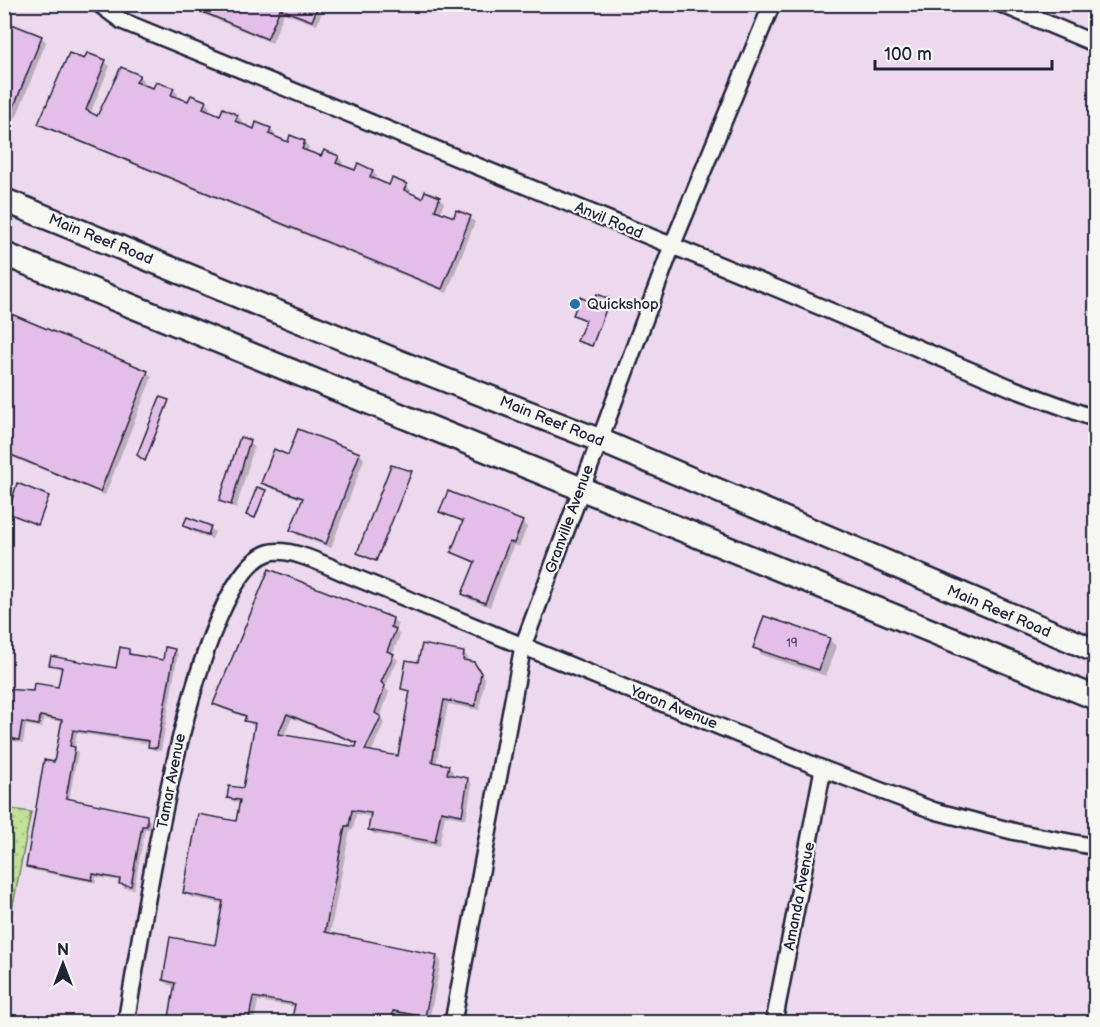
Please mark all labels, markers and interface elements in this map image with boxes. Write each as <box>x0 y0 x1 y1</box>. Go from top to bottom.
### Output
scale bar <box>875 33 1052 71</box>
text: 100 m <box>884 44 932 65</box>
street label: Anvil Road <box>572 198 646 243</box>
street label: Main Reef Road <box>46 210 156 269</box>
place label: Quickshop <box>587 295 659 314</box>
marker: Quickshop <box>568 297 582 311</box>
street label: Main Reef Road <box>497 392 607 451</box>
street label: Granville Avenue <box>541 462 598 576</box>
street label: Main Reef Road <box>944 581 1054 642</box>
house number: 19 <box>786 636 798 651</box>
street label: Yaron Avenue <box>626 681 720 734</box>
street label: Tamar Avenue <box>153 732 190 830</box>
street label: Amanda Avenue <box>780 840 819 952</box>
north arrow <box>33 934 93 994</box>
text: N <box>57 941 69 960</box>

